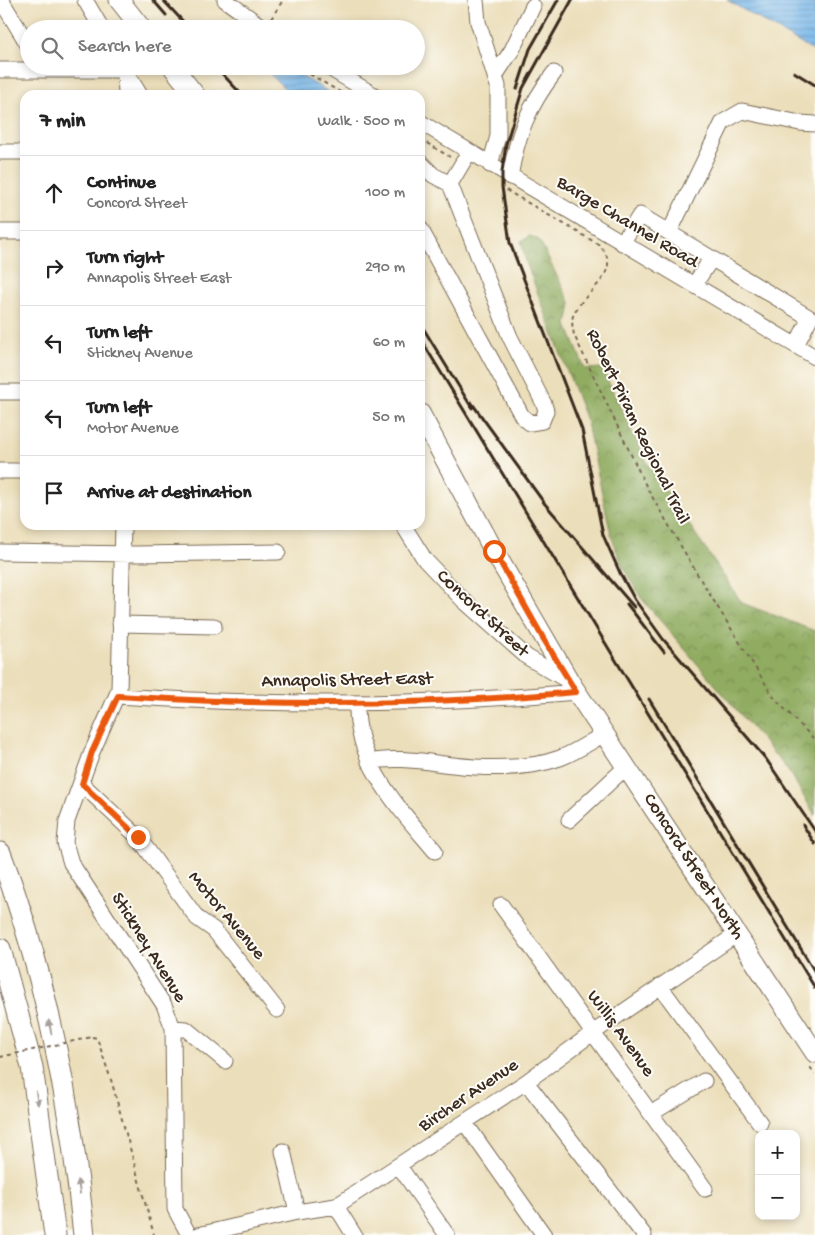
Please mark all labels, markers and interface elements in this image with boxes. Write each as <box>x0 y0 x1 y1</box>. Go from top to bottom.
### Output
search box <box>20 20 425 75</box>
icon: search <box>38 34 66 62</box>
text: Search here <box>78 36 172 59</box>
text: 7 min <box>40 110 85 135</box>
text: Walk · 500 m <box>318 113 405 132</box>
street label: Barge Channel Road <box>551 171 704 275</box>
text: Continue <box>87 172 156 195</box>
icon: ahead <box>40 179 68 207</box>
text: 100 m <box>365 184 405 203</box>
text: Concord Street <box>87 195 187 214</box>
text: Turn right <box>87 247 163 270</box>
icon: right <box>40 254 68 282</box>
text: 290 m <box>365 259 405 278</box>
text: Annapolis Street East <box>87 270 231 289</box>
text: Turn left <box>87 322 151 345</box>
street label: Robert Piram Regional Trail <box>580 326 694 528</box>
icon: left <box>40 329 68 357</box>
text: 60 m <box>373 334 405 353</box>
text: Stickney Avenue <box>87 345 193 364</box>
text: Turn left <box>87 397 151 420</box>
icon: left <box>40 404 68 432</box>
text: 50 m <box>372 409 405 428</box>
text: Motor Avenue <box>87 420 179 439</box>
icon: arrive <box>40 479 68 507</box>
text: Arrive at destination <box>87 482 251 505</box>
route start <box>483 540 506 563</box>
street label: Concord Street <box>431 565 535 664</box>
street label: Annapolis Street East <box>261 668 435 694</box>
street label: Concord Street North <box>637 789 749 945</box>
route end <box>127 826 150 849</box>
street label: Motor Avenue <box>182 867 270 965</box>
street label: Stickney Avenue <box>105 889 191 1007</box>
street label: Willis Avenue <box>581 986 659 1082</box>
one-way arrow <box>46 1018 54 1034</box>
street label: Bircher Avenue <box>414 1054 523 1138</box>
one-way arrow <box>33 1090 41 1106</box>
map controls <box>755 1130 800 1220</box>
button: + <box>755 1130 800 1175</box>
button: − <box>755 1175 800 1220</box>
one-way arrow <box>75 1178 83 1194</box>

